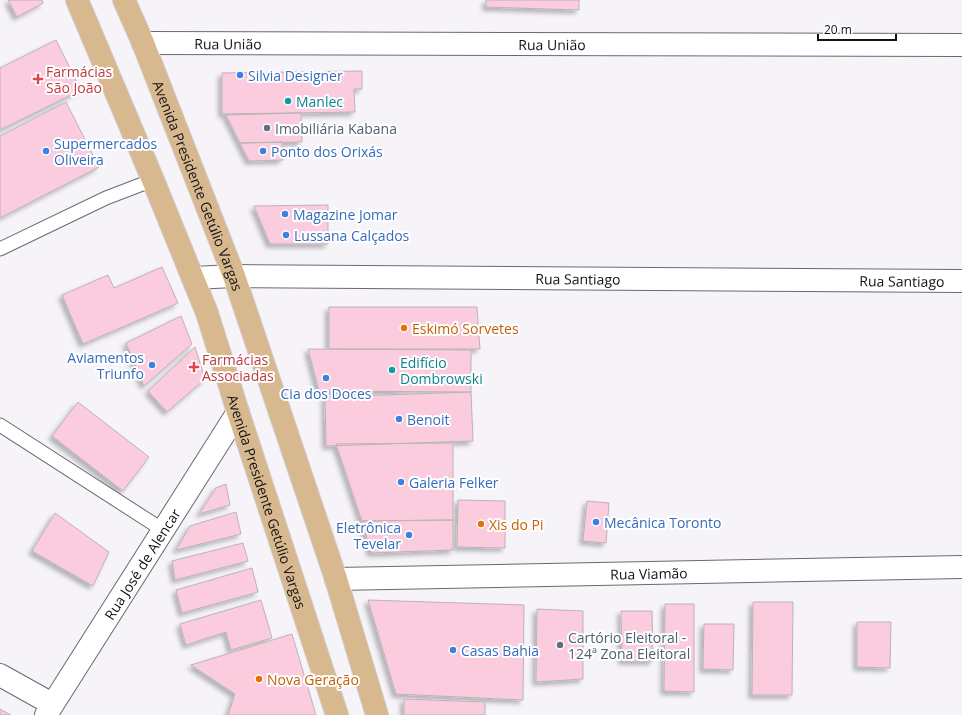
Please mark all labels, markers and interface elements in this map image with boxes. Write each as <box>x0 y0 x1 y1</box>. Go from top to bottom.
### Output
scale bar <box>818 16 896 42</box>
text: 20 m <box>824 21 852 38</box>
street label: Rua União <box>194 34 262 53</box>
street label: Rua União <box>518 34 586 54</box>
place label: Farmácias São João <box>46 62 112 97</box>
place label: Silvia Designer <box>248 66 343 85</box>
marker: Silvia Designer <box>235 70 245 80</box>
marker: Farmácias São João <box>33 74 43 84</box>
street label: Avenida Presidente Getúlio Vargas <box>149 78 248 294</box>
place label: Manlec <box>296 92 343 111</box>
marker: Manlec <box>283 96 293 106</box>
place label: Imobiliária Kabana <box>275 119 397 138</box>
marker: Imobiliária Kabana <box>262 123 272 133</box>
place label: Supermercados Oliveira <box>54 134 157 169</box>
place label: Ponto dos Orixás <box>271 142 383 161</box>
marker: Supermercados Oliveira <box>41 146 51 156</box>
marker: Ponto dos Orixás <box>258 146 268 156</box>
place label: Magazine Jomar <box>293 205 398 224</box>
marker: Magazine Jomar <box>280 209 290 219</box>
place label: Lussana Calçados <box>294 226 410 245</box>
marker: Lussana Calçados <box>281 230 291 240</box>
street label: Rua Santiago <box>535 269 621 288</box>
street label: Rua Santiago <box>859 271 945 290</box>
place label: Eskimó Sorvetes <box>412 319 519 338</box>
marker: Eskimó Sorvetes <box>399 323 409 333</box>
place label: Aviamentos Triunfo <box>67 348 144 383</box>
place label: Farmácias Associadas <box>202 350 274 385</box>
place label: Edifício Dombrowski <box>400 353 483 388</box>
marker: Aviamentos Triunfo <box>147 360 157 370</box>
marker: Farmácias Associadas <box>189 362 199 372</box>
marker: Edifício Dombrowski <box>387 365 397 375</box>
marker: Cia dos Doces <box>321 373 331 383</box>
place label: Cia dos Doces <box>281 384 372 403</box>
street label: Avenida Presidente Getúlio Vargas <box>224 392 311 612</box>
place label: Benoit <box>407 410 449 429</box>
marker: Benoit <box>394 414 404 424</box>
place label: Galeria Felker <box>409 473 499 492</box>
marker: Galeria Felker <box>396 477 406 487</box>
street label: Rua José de Alencar <box>99 504 184 623</box>
place label: Mecânica Toronto <box>604 513 721 532</box>
place label: Xis do Pi <box>489 515 544 534</box>
marker: Mecânica Toronto <box>591 517 601 527</box>
place label: Eletrônica Tevelar <box>336 518 401 553</box>
marker: Xis do Pi <box>476 519 486 529</box>
marker: Eletrônica Tevelar <box>404 530 414 540</box>
street label: Rua Viamão <box>610 563 688 583</box>
place label: Cartório Eleitoral - 124ª Zona Eleitoral <box>568 628 690 663</box>
marker: Cartório Eleitoral - 124ª Zona Eleitoral <box>555 640 565 650</box>
place label: Casas Bahia <box>461 641 539 660</box>
marker: Casas Bahia <box>448 645 458 655</box>
place label: Nova Geração <box>267 670 359 689</box>
marker: Nova Geração <box>254 674 264 684</box>

